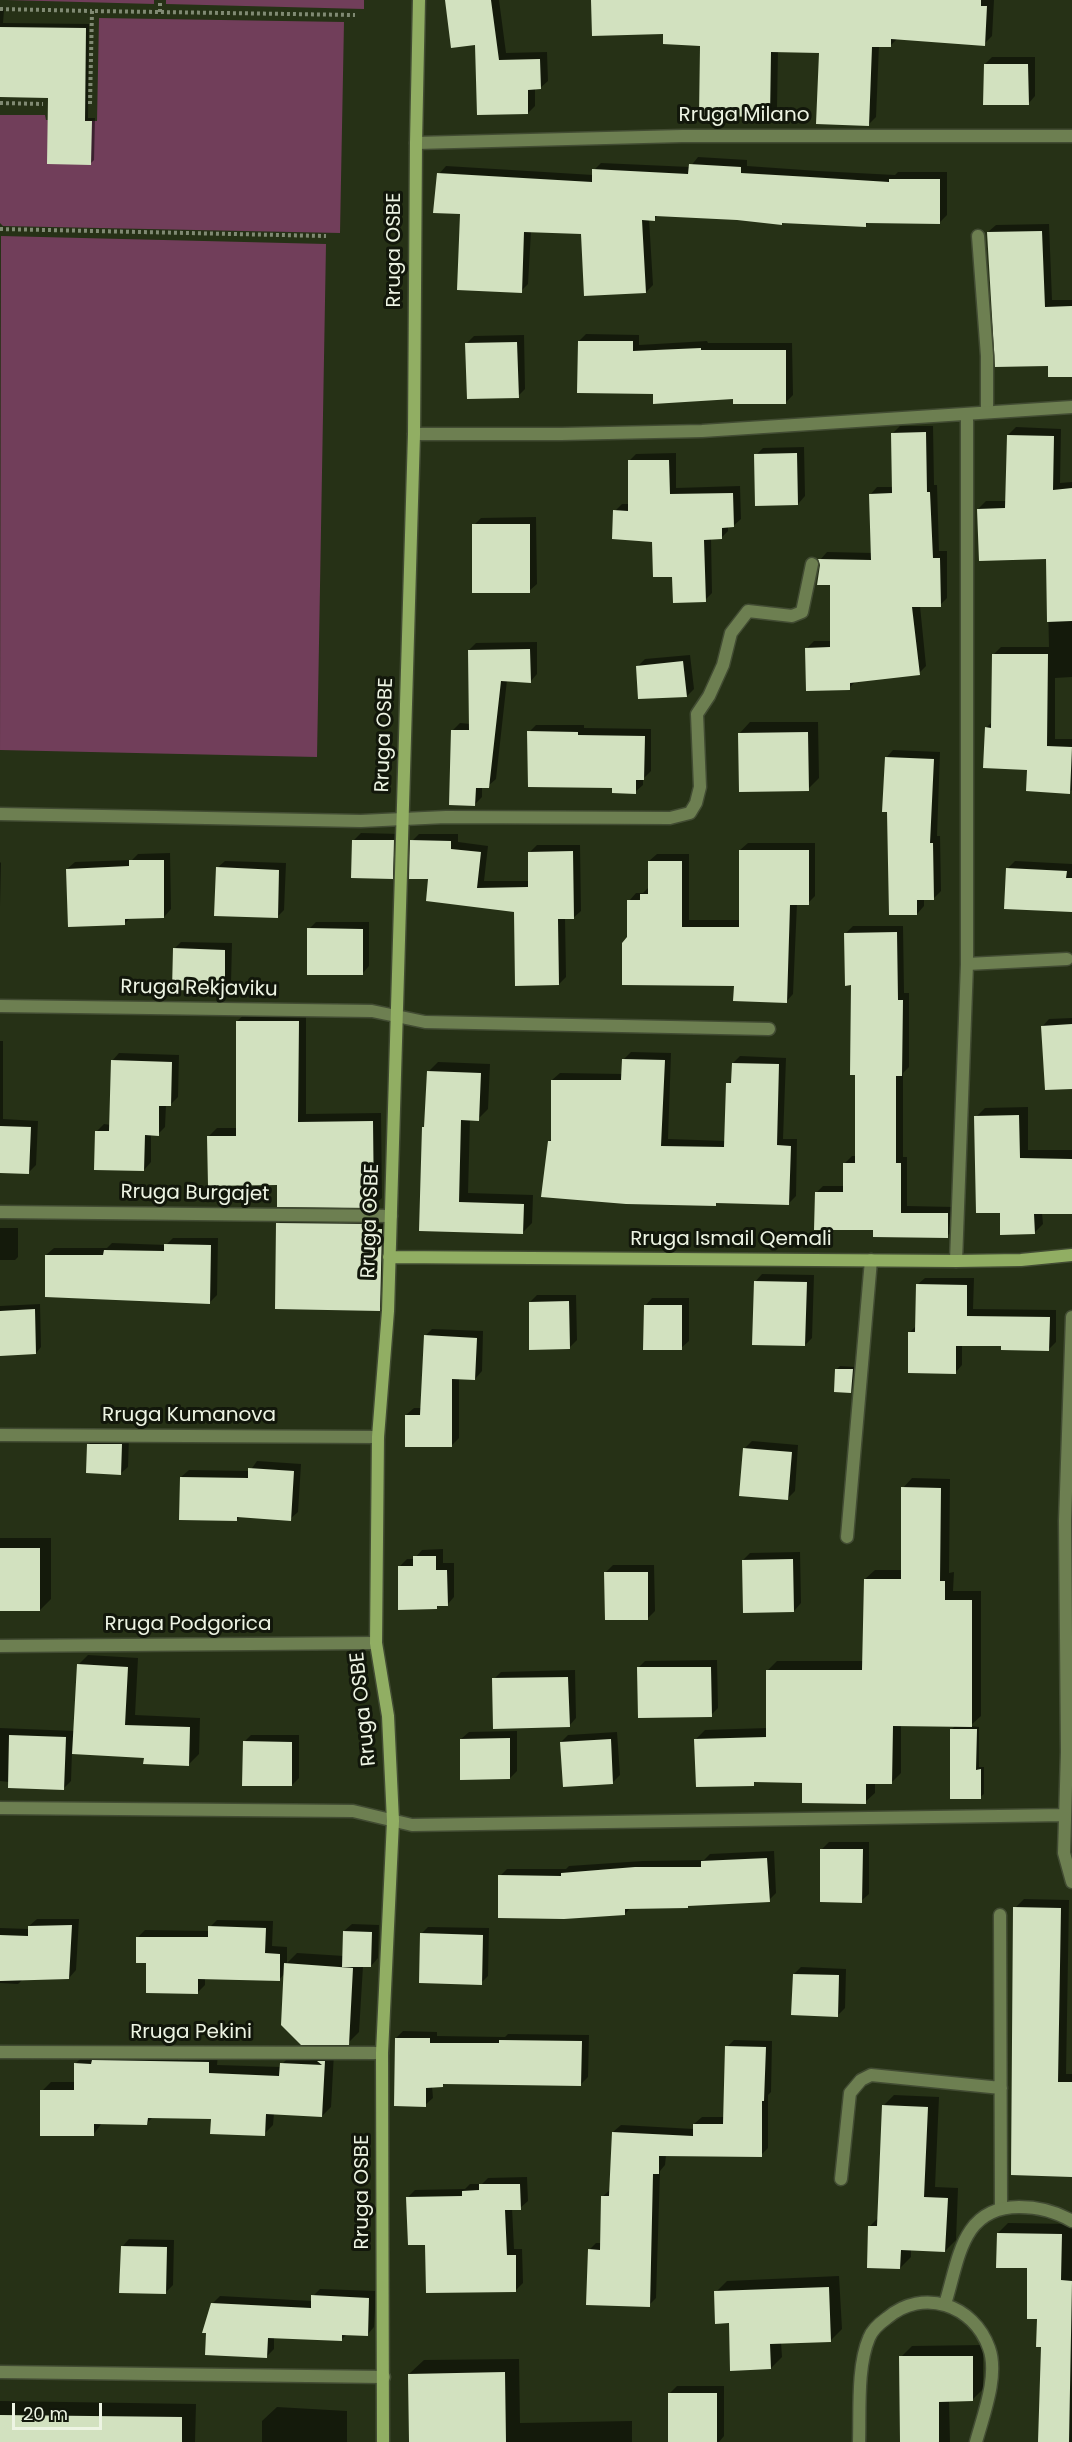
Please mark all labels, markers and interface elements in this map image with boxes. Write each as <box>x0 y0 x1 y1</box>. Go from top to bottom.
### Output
street label: Rruga Milano <box>679 104 809 128</box>
street label: Rruga OSBE <box>383 193 407 307</box>
street label: Rruga OSBE <box>371 677 399 793</box>
street label: Rruga Rekjaviku <box>120 976 278 1002</box>
street label: Rruga OSBE <box>357 1163 385 1279</box>
street label: Rruga Burgajet <box>120 1181 270 1207</box>
street label: Rruga Ismail Qemali <box>630 1228 832 1252</box>
street label: Rruga Kumanova <box>102 1404 276 1428</box>
street label: Rruga Podgorica <box>104 1613 272 1637</box>
street label: Rruga OSBE <box>346 1651 382 1767</box>
street label: Rruga Pekini <box>130 2021 252 2045</box>
street label: Rruga OSBE <box>351 2135 375 2249</box>
scale bar <box>15 2391 105 2429</box>
text: 20 m <box>23 2401 68 2426</box>

